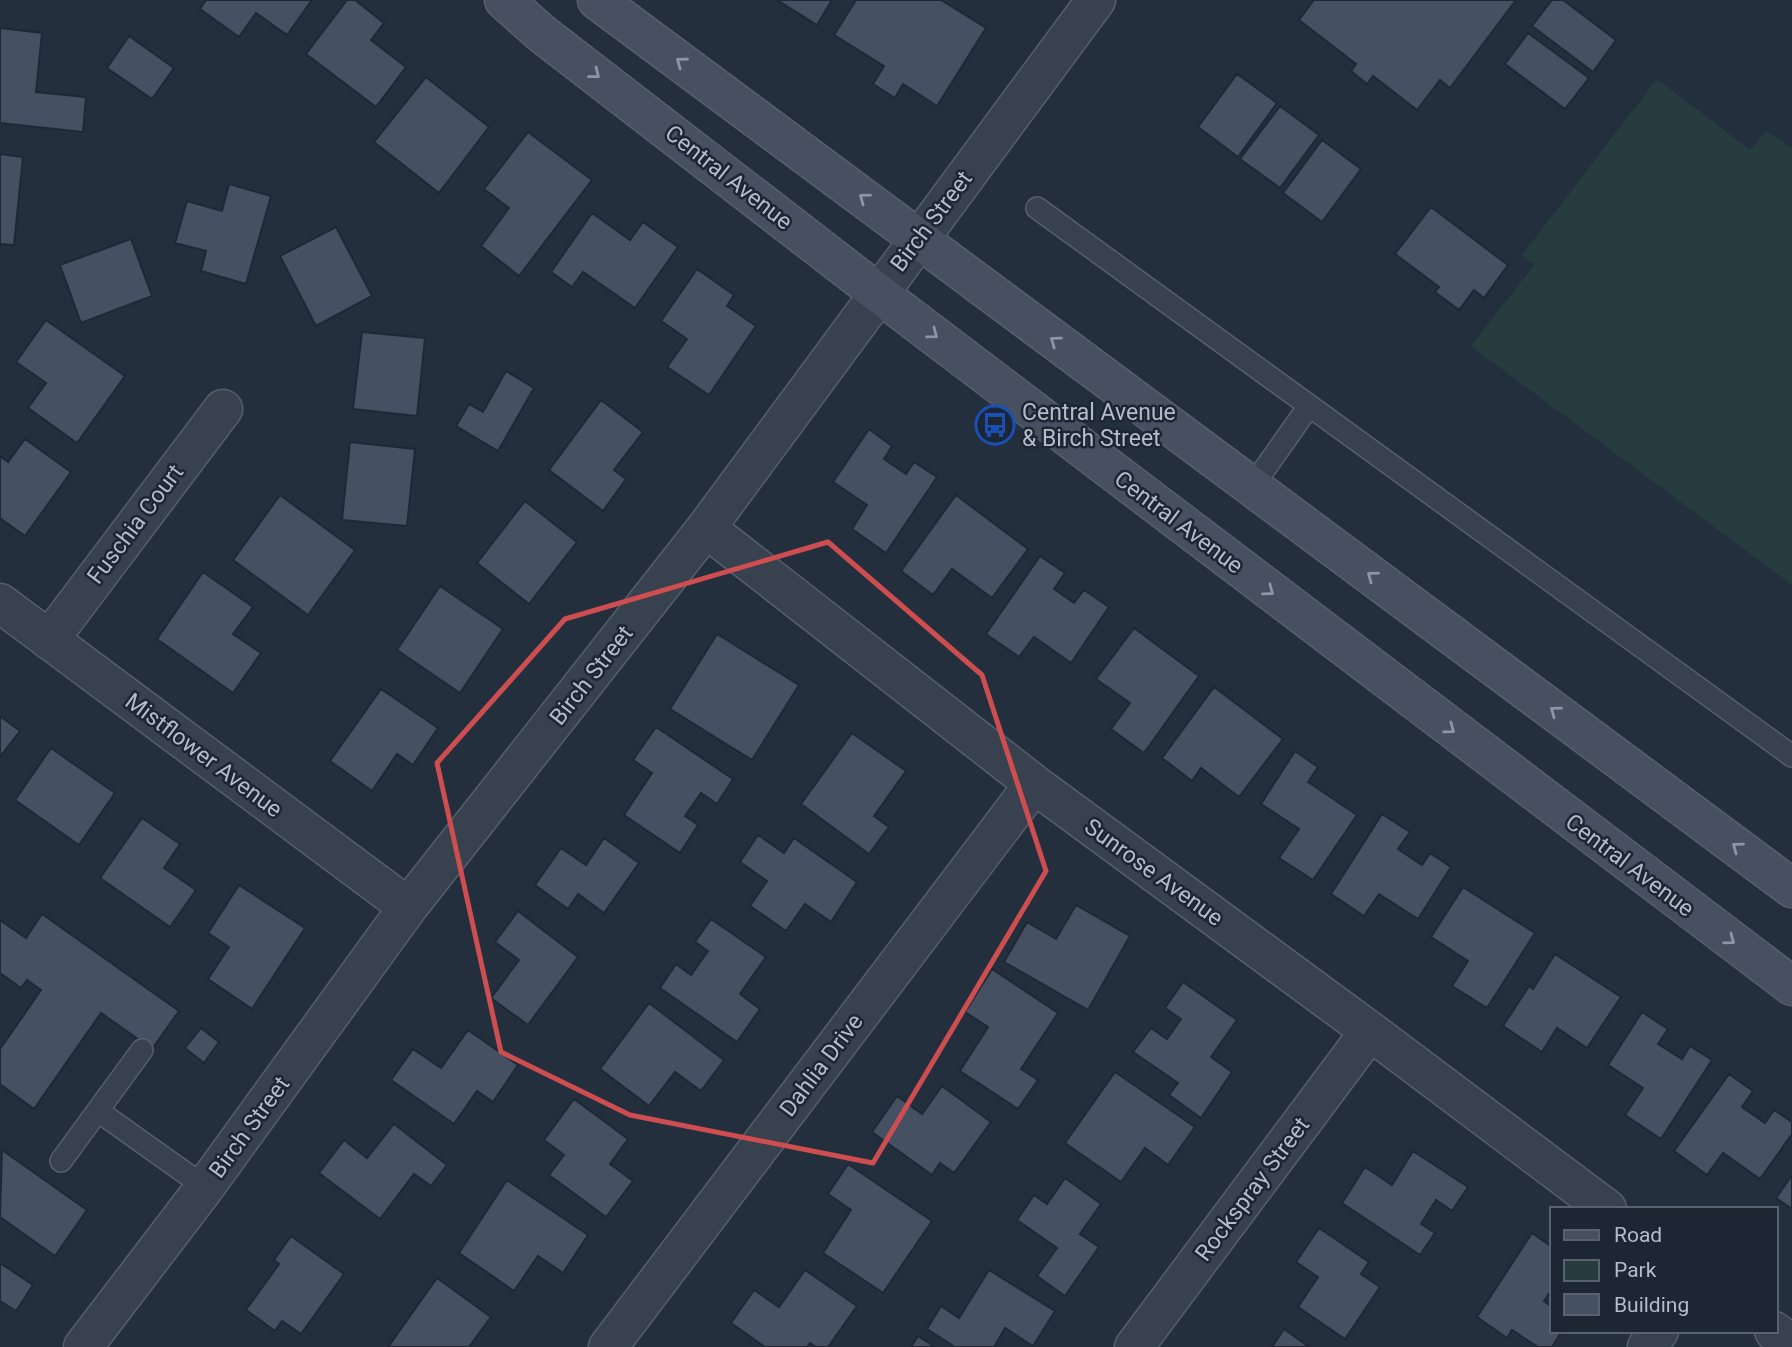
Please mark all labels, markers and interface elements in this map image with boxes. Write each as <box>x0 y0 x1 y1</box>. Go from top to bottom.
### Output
one-way arrow <box>676 58 689 71</box>
one-way arrow <box>587 66 599 79</box>
street label: Central Avenue <box>660 119 798 235</box>
street label: Birch Street <box>885 166 978 277</box>
one-way arrow <box>859 194 871 207</box>
one-way arrow <box>925 326 937 338</box>
one-way arrow <box>1050 336 1063 349</box>
place label: Central Avenue & Birch Street <box>1022 399 1176 452</box>
bus stop icon: Central Avenue & Birch Street <box>974 404 1016 446</box>
street label: Fuschia Court <box>82 459 189 589</box>
street label: Central Avenue <box>1109 465 1248 579</box>
one-way arrow <box>1367 572 1380 584</box>
one-way arrow <box>1262 582 1274 595</box>
street label: Birch Street <box>544 620 639 730</box>
street label: Mistflower Avenue <box>120 688 287 823</box>
one-way arrow <box>1550 707 1562 720</box>
one-way arrow <box>1443 720 1455 733</box>
street label: Central Avenue <box>1560 808 1699 922</box>
street label: Sunrose Avenue <box>1079 813 1228 932</box>
one-way arrow <box>1732 843 1745 855</box>
one-way arrow <box>1722 931 1734 944</box>
street label: Dahlia Drive <box>774 1009 869 1122</box>
street label: Birch Street <box>204 1071 295 1183</box>
street label: Rockspray Street <box>1190 1112 1315 1266</box>
legend <box>1550 1207 1778 1333</box>
text: Road <box>1614 1223 1662 1247</box>
text: Park <box>1614 1258 1657 1282</box>
text: Building <box>1614 1293 1689 1317</box>

